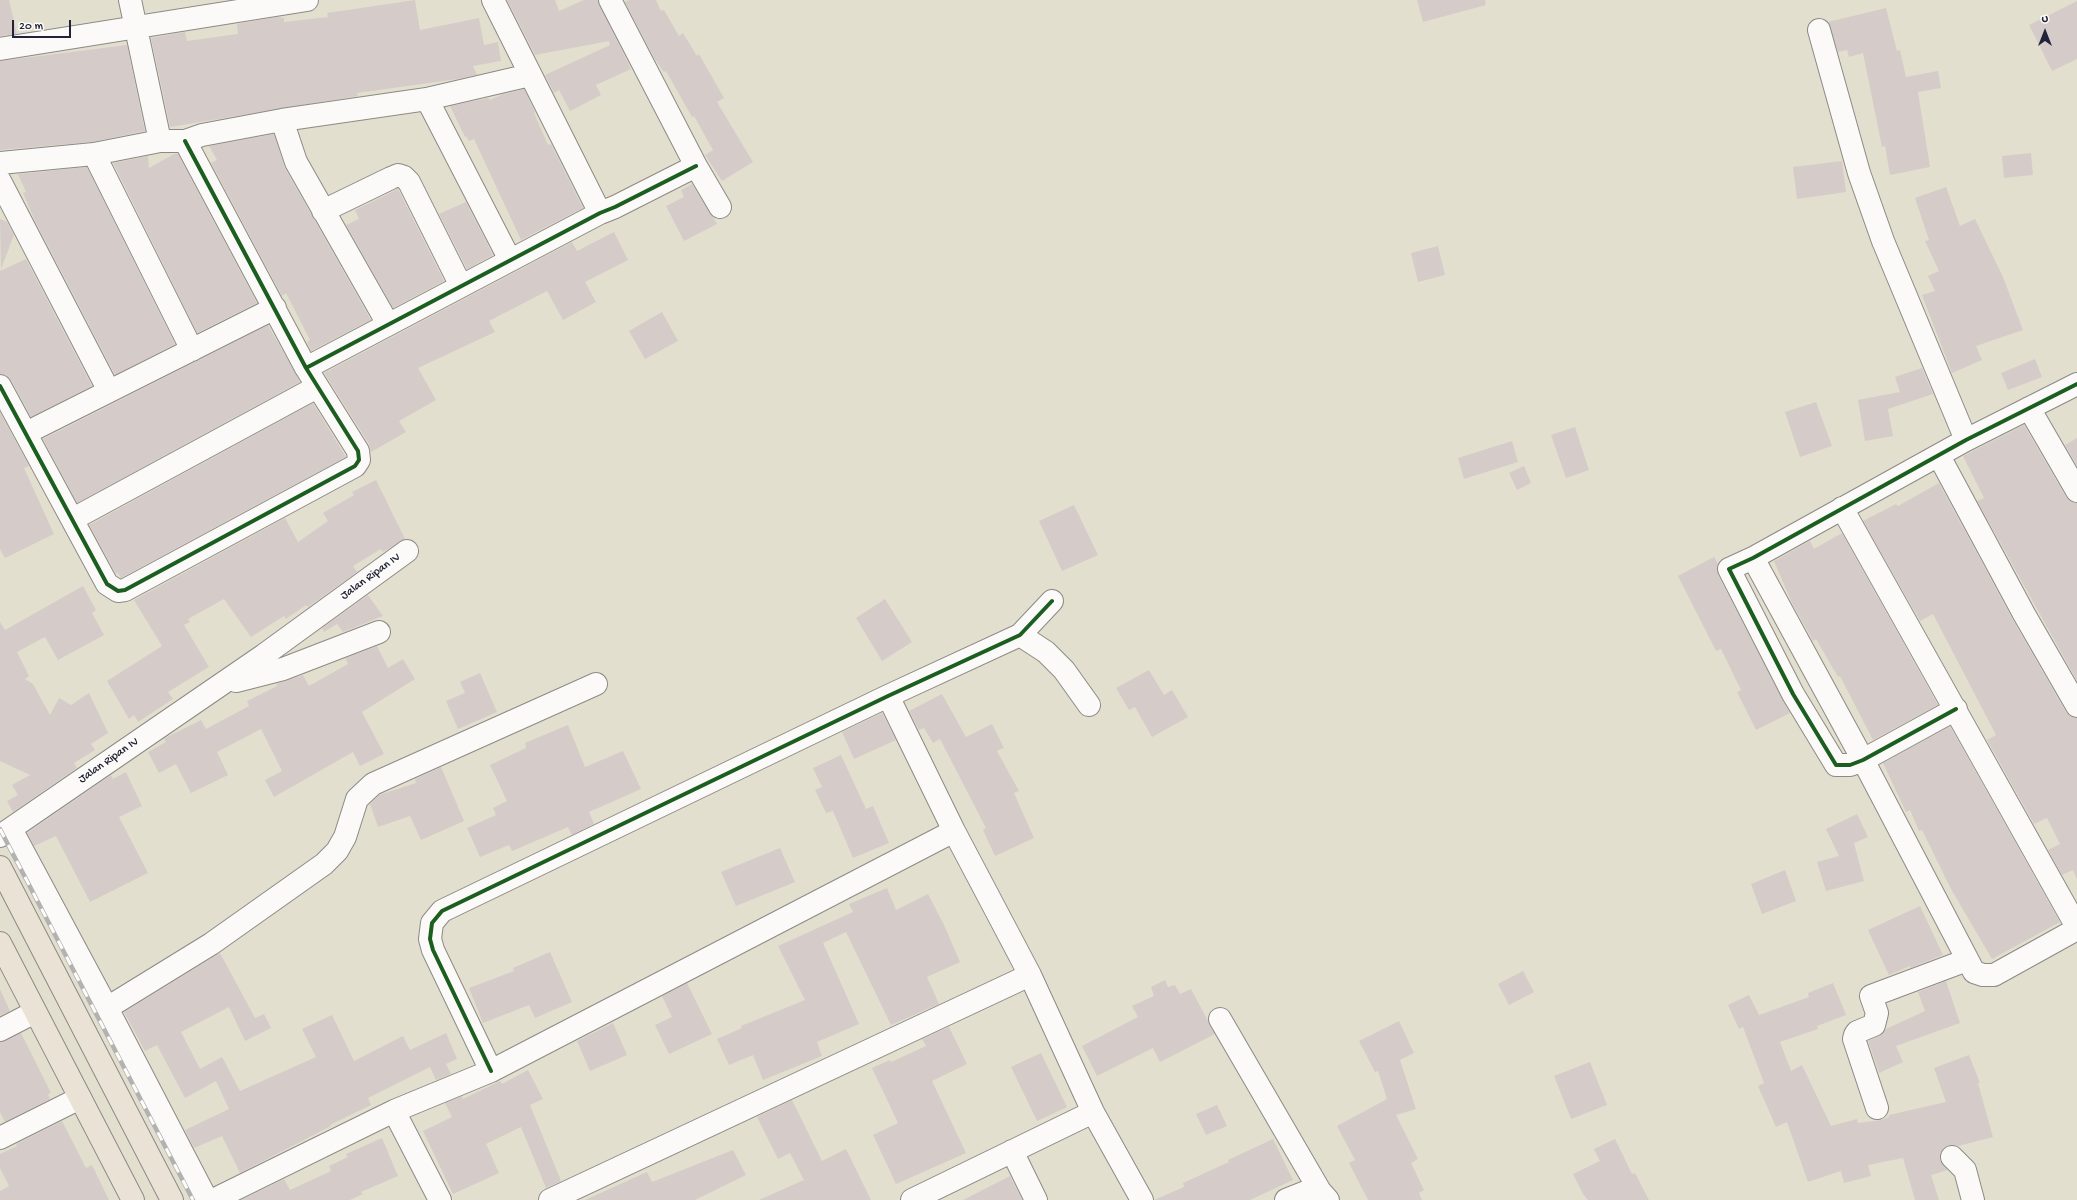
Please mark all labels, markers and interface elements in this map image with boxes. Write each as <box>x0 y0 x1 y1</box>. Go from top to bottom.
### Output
scale bar <box>14 12 73 38</box>
north arrow <box>2025 12 2065 52</box>
text: U <box>2042 14 2048 26</box>
text: 20 m <box>19 20 43 34</box>
street label: Jalan Ripan IV <box>338 550 404 604</box>
street label: Jalan Ripan IV <box>76 735 142 787</box>

